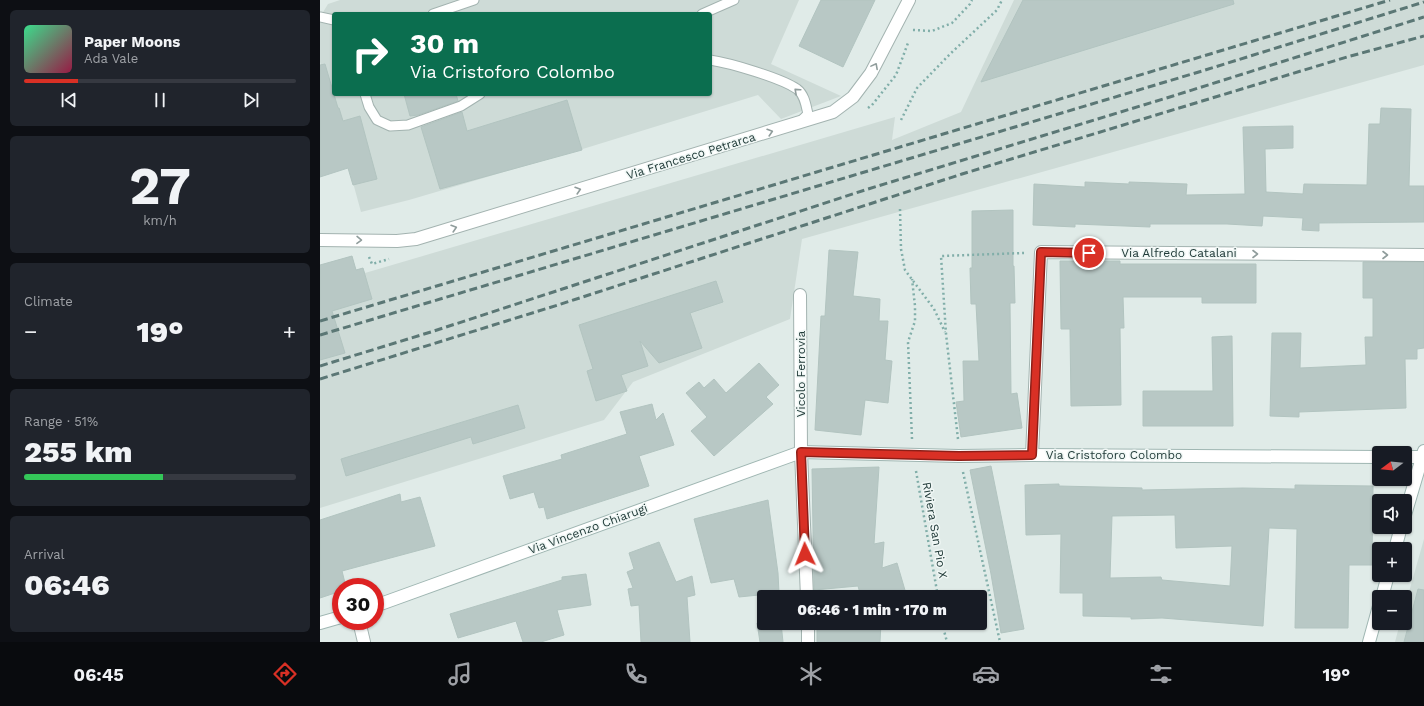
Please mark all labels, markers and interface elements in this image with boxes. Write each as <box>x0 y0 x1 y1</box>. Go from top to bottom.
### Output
text: 30 m <box>410 27 479 60</box>
icon: right <box>344 28 396 80</box>
text: Paper Moons <box>84 33 180 51</box>
text: Ada Vale <box>84 51 138 66</box>
text: Via Cristoforo Colombo <box>410 61 615 82</box>
one-way arrow <box>871 63 878 70</box>
icon: previous <box>58 89 80 111</box>
icon: pause <box>149 89 171 111</box>
icon: next <box>240 89 262 111</box>
one-way arrow <box>794 89 802 96</box>
one-way arrow <box>766 128 773 137</box>
street label: Via Francesco Petrarca <box>625 130 757 182</box>
text: 27 <box>129 156 191 217</box>
one-way arrow <box>574 186 581 195</box>
text: km/h <box>143 213 177 228</box>
one-way arrow <box>450 224 457 233</box>
one-way arrow <box>356 236 362 244</box>
pin <box>1072 236 1106 270</box>
icon: arrive <box>1078 242 1100 264</box>
street label: Via Alfredo Catalani <box>1121 246 1237 260</box>
one-way arrow <box>1252 250 1258 258</box>
one-way arrow <box>1382 251 1388 259</box>
text: Climate <box>24 294 73 309</box>
text: 19° <box>136 314 184 349</box>
text: − <box>24 319 37 344</box>
text: + <box>283 319 296 344</box>
street label: Vicolo Ferrovia <box>794 331 808 417</box>
text: Range · 51% <box>24 414 98 429</box>
text: 255 km <box>24 434 132 469</box>
north arrow <box>1372 446 1412 486</box>
map controls <box>1372 446 1412 630</box>
street label: Via Cristoforo Colombo <box>1046 448 1182 462</box>
street label: Riviera San Pio X <box>920 481 950 579</box>
button: sound <box>1372 494 1412 534</box>
street label: Via Vincenzo Chiarugi <box>527 501 649 557</box>
position arrow <box>784 533 826 575</box>
button: + <box>1372 542 1412 582</box>
text: Arrival <box>24 547 65 562</box>
text: 06:46 <box>24 567 110 602</box>
speed limit sign: 30 <box>332 578 384 630</box>
button: − <box>1372 590 1412 630</box>
text: 06:46 · 1 min · 170 m <box>797 601 947 619</box>
icon: directions <box>271 660 299 688</box>
icon: music <box>446 660 474 688</box>
icon: phone <box>622 660 650 688</box>
icon: climate <box>797 660 825 688</box>
icon: car <box>972 660 1000 688</box>
icon: filters <box>1147 660 1175 688</box>
text: 06:45 <box>74 664 124 685</box>
text: 19° <box>1323 664 1350 685</box>

